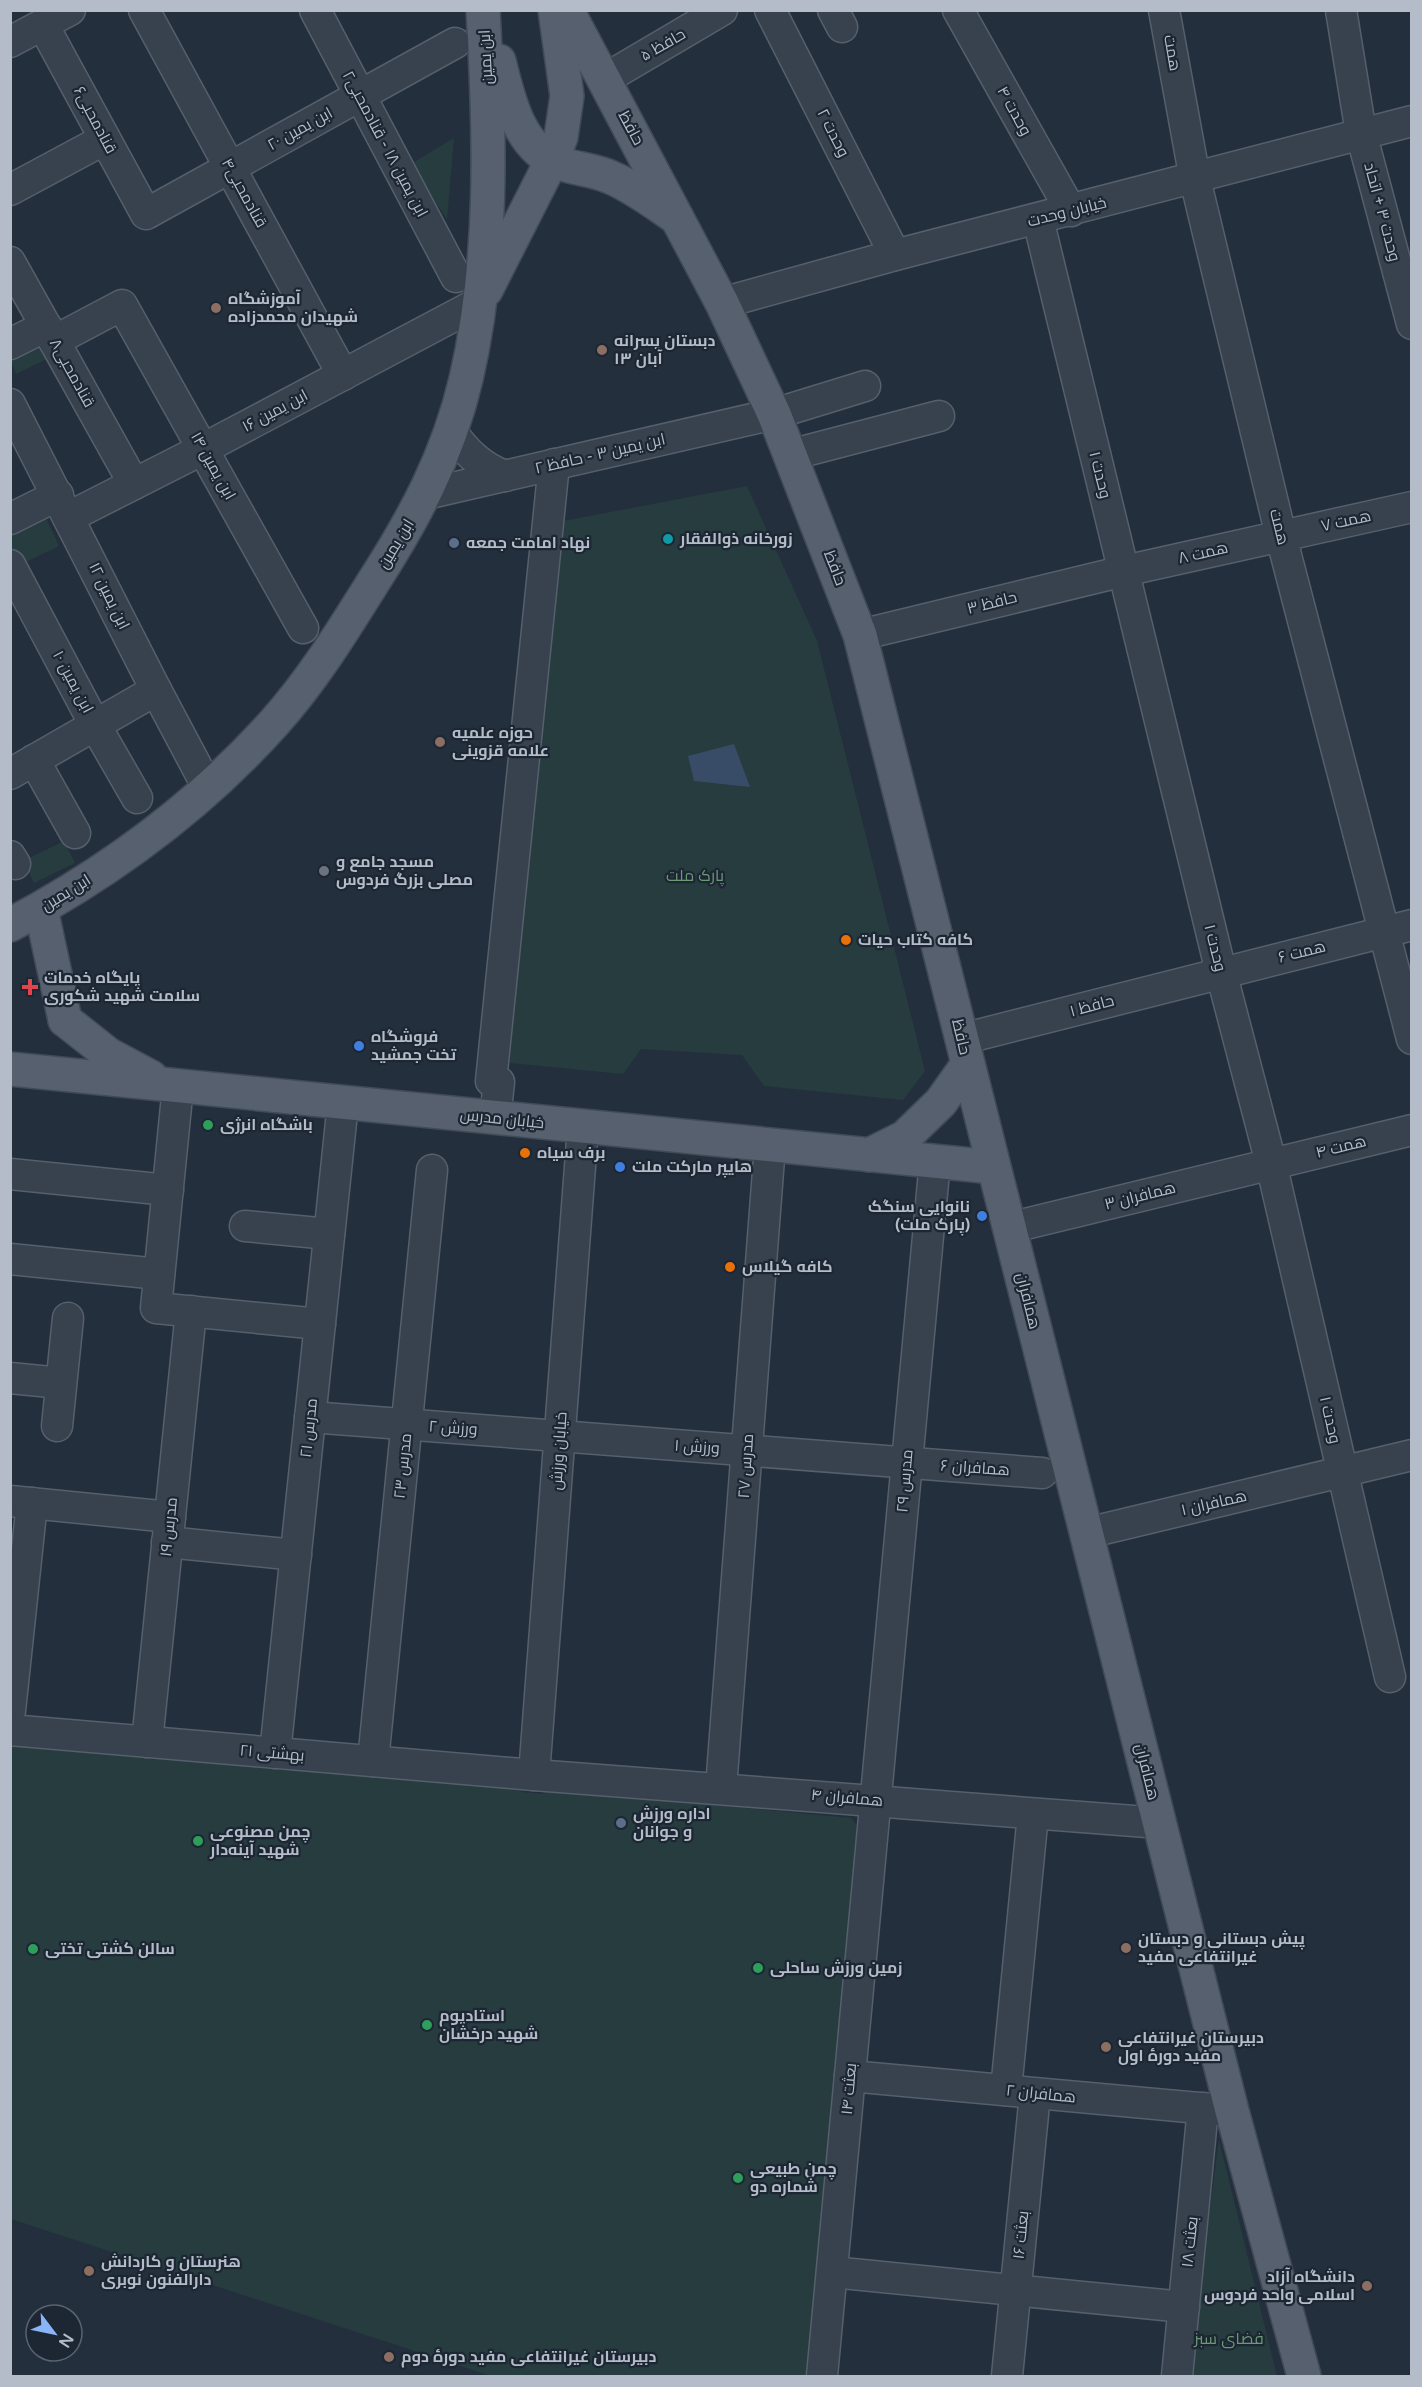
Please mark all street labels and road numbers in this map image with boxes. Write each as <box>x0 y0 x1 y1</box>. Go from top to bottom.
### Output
street label: حافظ ۵ <box>637 24 689 66</box>
street label: ابن یمین <box>475 29 497 85</box>
street label: همت <box>1159 33 1185 73</box>
street label: ابن یمین ۱۸ - قنادمحبی۲ <box>338 67 432 221</box>
street label: قنادمحبی۶ <box>69 83 121 157</box>
street label: وحدت ۴ <box>992 83 1036 139</box>
street label: ابن یمین ۲۰ <box>264 103 336 155</box>
street label: وحدت ۲ <box>812 106 854 160</box>
street label: حافظ <box>614 107 648 149</box>
street label: قنادمحبی۴ <box>217 155 271 231</box>
street label: وحدت ۳ + اتحاد <box>1359 160 1405 264</box>
street label: خیابان وحدت <box>1025 193 1109 231</box>
street label: قنادمحبی۸ <box>45 335 99 411</box>
street label: ابن یمین ۱۶ <box>239 385 311 437</box>
street label: ابن یمین ۱۴ <box>186 429 240 503</box>
street label: ابن یمین ۳ - حافظ ۲ <box>533 429 667 479</box>
street label: وحدت ۱ <box>1085 449 1115 501</box>
street label: همت ۷ <box>1319 506 1373 536</box>
street label: همت <box>1265 507 1293 547</box>
street label: ابن یمین <box>373 515 419 573</box>
street label: همت ۸ <box>1176 538 1230 568</box>
street label: حافظ <box>819 548 851 588</box>
street label: ابن یمین ۱۲ <box>84 559 134 633</box>
street label: حافظ ۳ <box>965 587 1019 619</box>
street label: ابن یمین ۱۰ <box>48 647 98 717</box>
street label: ابن یمین <box>37 870 95 916</box>
street label: وحدت ۱ <box>1200 922 1230 974</box>
street label: همت ۶ <box>1276 936 1328 968</box>
street label: حافظ ۱ <box>1068 990 1116 1022</box>
street label: حافظ <box>947 1017 975 1057</box>
street label: خیابان مدرس <box>459 1105 545 1133</box>
street label: همت ۴ <box>1314 1131 1368 1163</box>
street label: همافران ۳ <box>1102 1178 1178 1214</box>
street label: همافران <box>1011 1271 1045 1331</box>
street label: وحدت ۱ <box>1315 1394 1345 1446</box>
street label: مدرس ۲۱ <box>296 1397 322 1459</box>
street label: خیابان ورزش <box>546 1411 572 1491</box>
street label: ورزش ۲ <box>428 1416 478 1440</box>
street label: مدرس ۲۳ <box>390 1432 416 1500</box>
street label: مدرس ۲۷ <box>734 1433 758 1499</box>
street label: ورزش ۱ <box>674 1435 720 1459</box>
street label: مدرس ۲۹ <box>892 1449 918 1513</box>
street label: همافران ۶ <box>940 1456 1010 1480</box>
street label: همافران ۱ <box>1179 1486 1249 1520</box>
street label: مدرس ۱۹ <box>156 1496 182 1558</box>
street label: بهشتی ۲۱ <box>239 1740 305 1766</box>
street label: همافران <box>1130 1742 1164 1802</box>
street label: همافران ۴ <box>810 1785 884 1811</box>
street label: بعثت ۱۴ <box>837 2062 861 2116</box>
street label: همافران ۲ <box>1005 2080 1077 2108</box>
street label: بعثت ۱۶ <box>1008 2210 1034 2260</box>
street label: بعثت ۱۸ <box>1177 2215 1203 2269</box>

